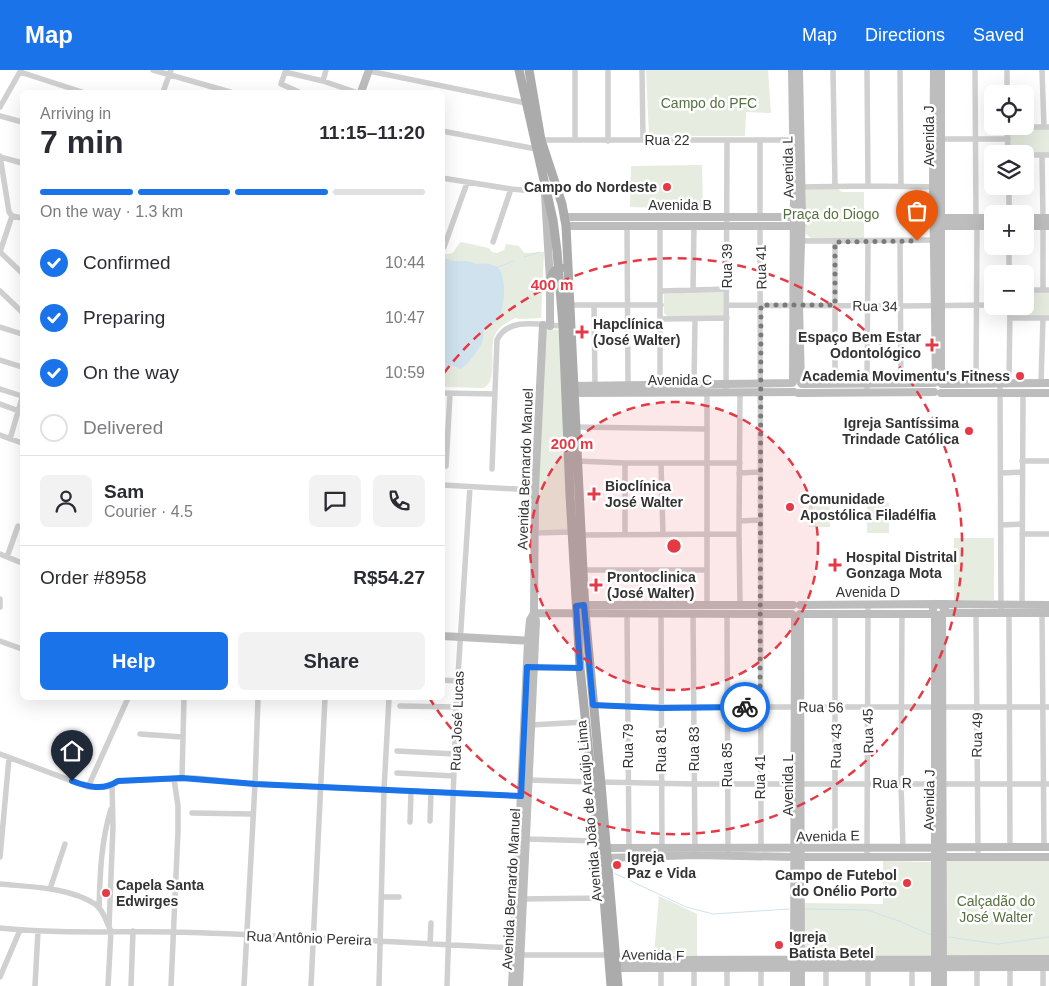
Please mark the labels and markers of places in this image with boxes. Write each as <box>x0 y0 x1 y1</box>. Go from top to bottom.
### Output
place label: Campo do Nordeste <box>524 179 657 195</box>
marker: Campo do Nordeste <box>661 181 673 193</box>
pin <box>896 190 938 241</box>
place label: Hapclínica (José Walter) <box>593 316 680 348</box>
marker: Hapclínica (José Walter) <box>575 325 589 339</box>
place label: Espaço Bem Estar Odontológico <box>798 329 922 361</box>
marker: Espaço Bem Estar Odontológico <box>925 338 939 352</box>
place label: Academia Movimentu's Fitness <box>802 368 1010 384</box>
marker: Academia Movimentu's Fitness <box>1014 370 1026 382</box>
place label: Igreja Santíssima Trindade Católica <box>842 415 959 447</box>
marker: Igreja Santíssima Trindade Católica <box>963 425 975 437</box>
place label: Bioclínica José Walter <box>605 478 684 510</box>
marker: Bioclínica José Walter <box>587 487 601 501</box>
place label: Comunidade Apostólica Filadélfia <box>800 491 936 523</box>
marker: Comunidade Apostólica Filadélfia <box>784 501 796 513</box>
centre of rings <box>665 537 683 555</box>
place label: Hospital Distrital Gonzaga Mota <box>846 549 957 581</box>
marker: Hospital Distrital Gonzaga Mota <box>828 558 842 572</box>
place label: Prontoclinica (José Walter) <box>607 569 696 601</box>
marker: Prontoclinica (José Walter) <box>589 578 603 592</box>
pin <box>51 730 93 781</box>
place label: Igreja Paz e Vida <box>627 849 696 881</box>
marker: Igreja Paz e Vida <box>611 859 623 871</box>
place label: Campo de Futebol do Onélio Porto <box>775 867 897 899</box>
place label: Capela Santa Edwirges <box>116 877 204 909</box>
marker: Campo de Futebol do Onélio Porto <box>901 877 913 889</box>
marker: Capela Santa Edwirges <box>100 887 112 899</box>
place label: Igreja Batista Betel <box>789 929 874 961</box>
marker: Igreja Batista Betel <box>773 939 785 951</box>

